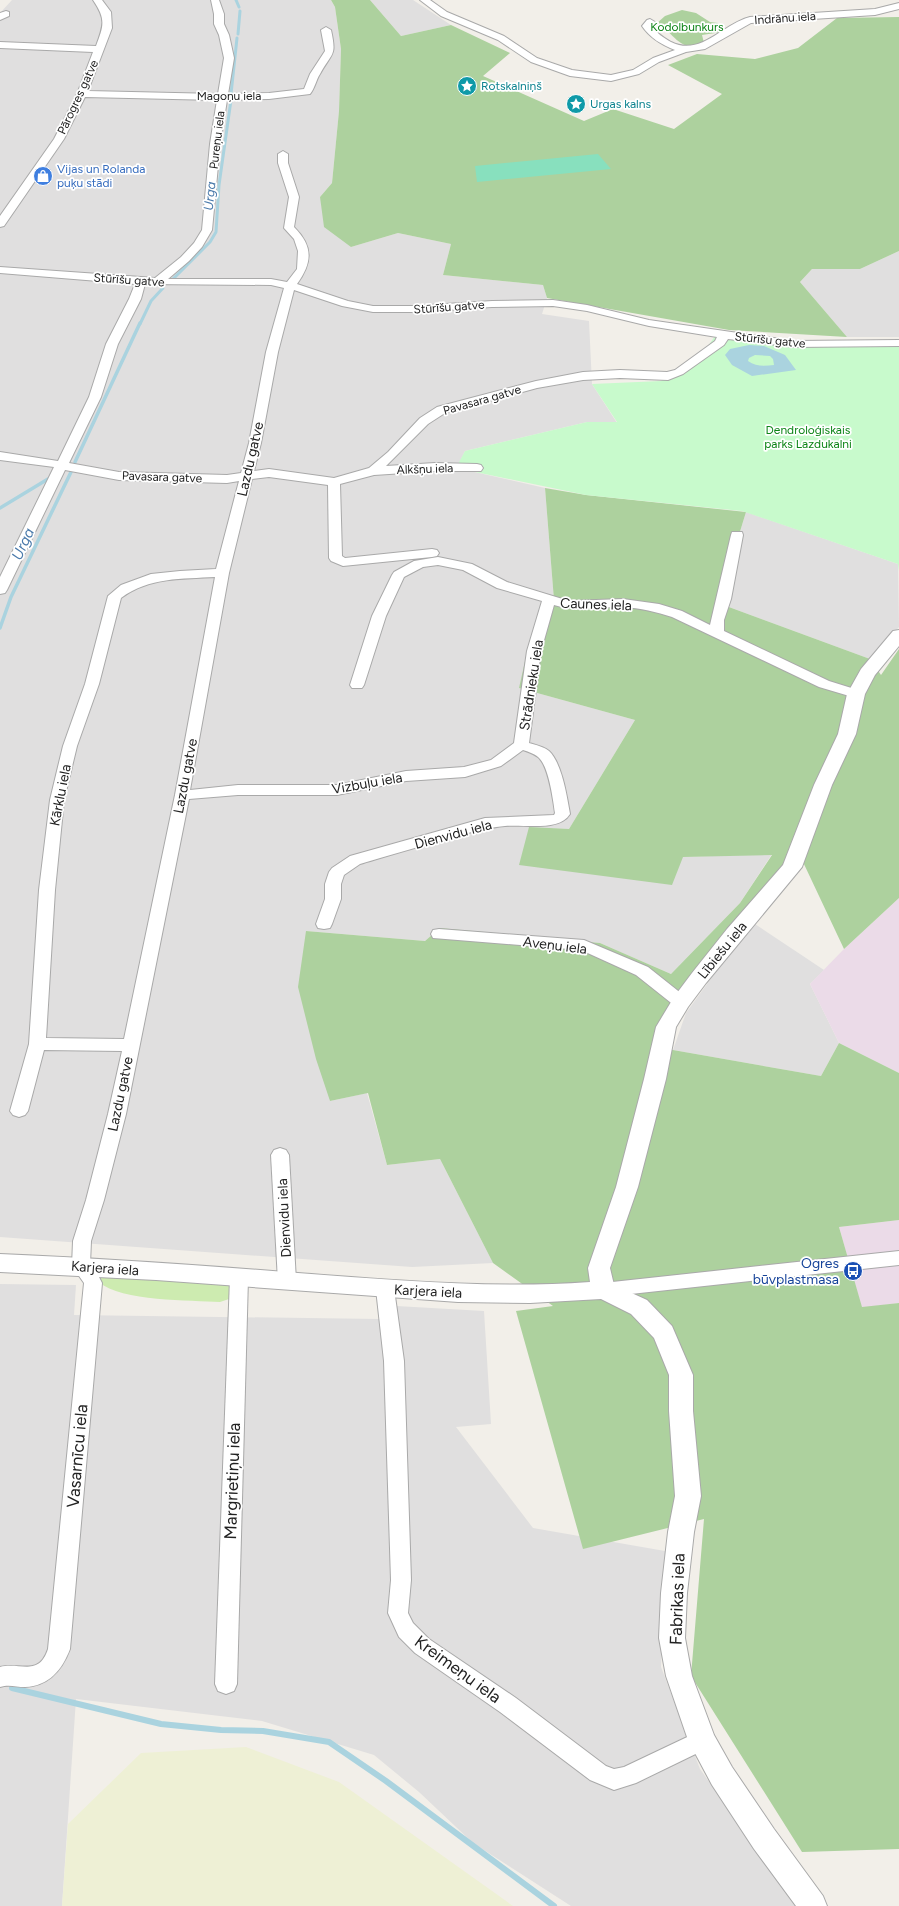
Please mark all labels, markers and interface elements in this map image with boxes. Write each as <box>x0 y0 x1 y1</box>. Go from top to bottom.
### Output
street label: Indrānu iela <box>754 9 816 27</box>
park label: Kodolbunkurs <box>650 20 724 34</box>
street label: Pārogres gatve <box>55 57 102 136</box>
place icon: Rotskalniņš <box>456 75 478 97</box>
place label: Rotskalniņš <box>481 79 542 93</box>
street label: Magoņu iela <box>197 89 261 103</box>
place icon: Urgas kalns <box>565 93 587 115</box>
place label: Urgas kalns <box>590 97 651 111</box>
street label: Pureņu iela <box>206 110 228 170</box>
place label: Vijas un Rolanda puķu stādi <box>57 162 145 190</box>
shop icon: Vijas un Rolanda puķu stādi <box>32 165 54 187</box>
water label: Urga <box>201 181 219 211</box>
street label: Stūrīšu gatve <box>93 271 165 289</box>
street label: Stūrīšu gatve <box>413 298 485 316</box>
street label: Stūrīšu gatve <box>734 329 807 351</box>
street label: Pavasara gatve <box>441 382 523 418</box>
street label: Lazdu gatve <box>234 420 267 498</box>
park label: Dendroloģiskais parks Lazdukalni <box>764 423 852 451</box>
street label: Alkšņu iela <box>396 461 454 477</box>
street label: Pavasara gatve <box>122 469 203 485</box>
water label: Urga <box>8 525 38 563</box>
street label: Caunes iela <box>560 595 632 614</box>
street label: Strādnieku iela <box>516 638 547 732</box>
street label: Lazdu gatve <box>170 737 201 815</box>
street label: Kārklu iela <box>46 763 75 827</box>
street label: Vizbuļu iela <box>330 769 404 798</box>
street label: Dienvidu iela <box>413 816 494 853</box>
street label: Lībiešu iela <box>694 918 751 982</box>
street label: Aveņu iela <box>522 933 588 958</box>
street label: Lazdu gatve <box>104 1055 137 1133</box>
street label: Dienvidu iela <box>274 1178 295 1258</box>
place label: Ogres būvplastmasa <box>753 1255 839 1288</box>
street label: Karjera iela <box>70 1258 140 1279</box>
bus stop icon: Ogres būvplastmasa <box>842 1260 864 1282</box>
street label: Karjera iela <box>393 1281 462 1302</box>
street label: Vasarnīcu iela <box>63 1403 91 1509</box>
street label: Margrietiņu iela <box>220 1422 244 1540</box>
street label: Fabrikas iela <box>665 1553 689 1645</box>
street label: Kreimeņu iela <box>411 1631 505 1707</box>

